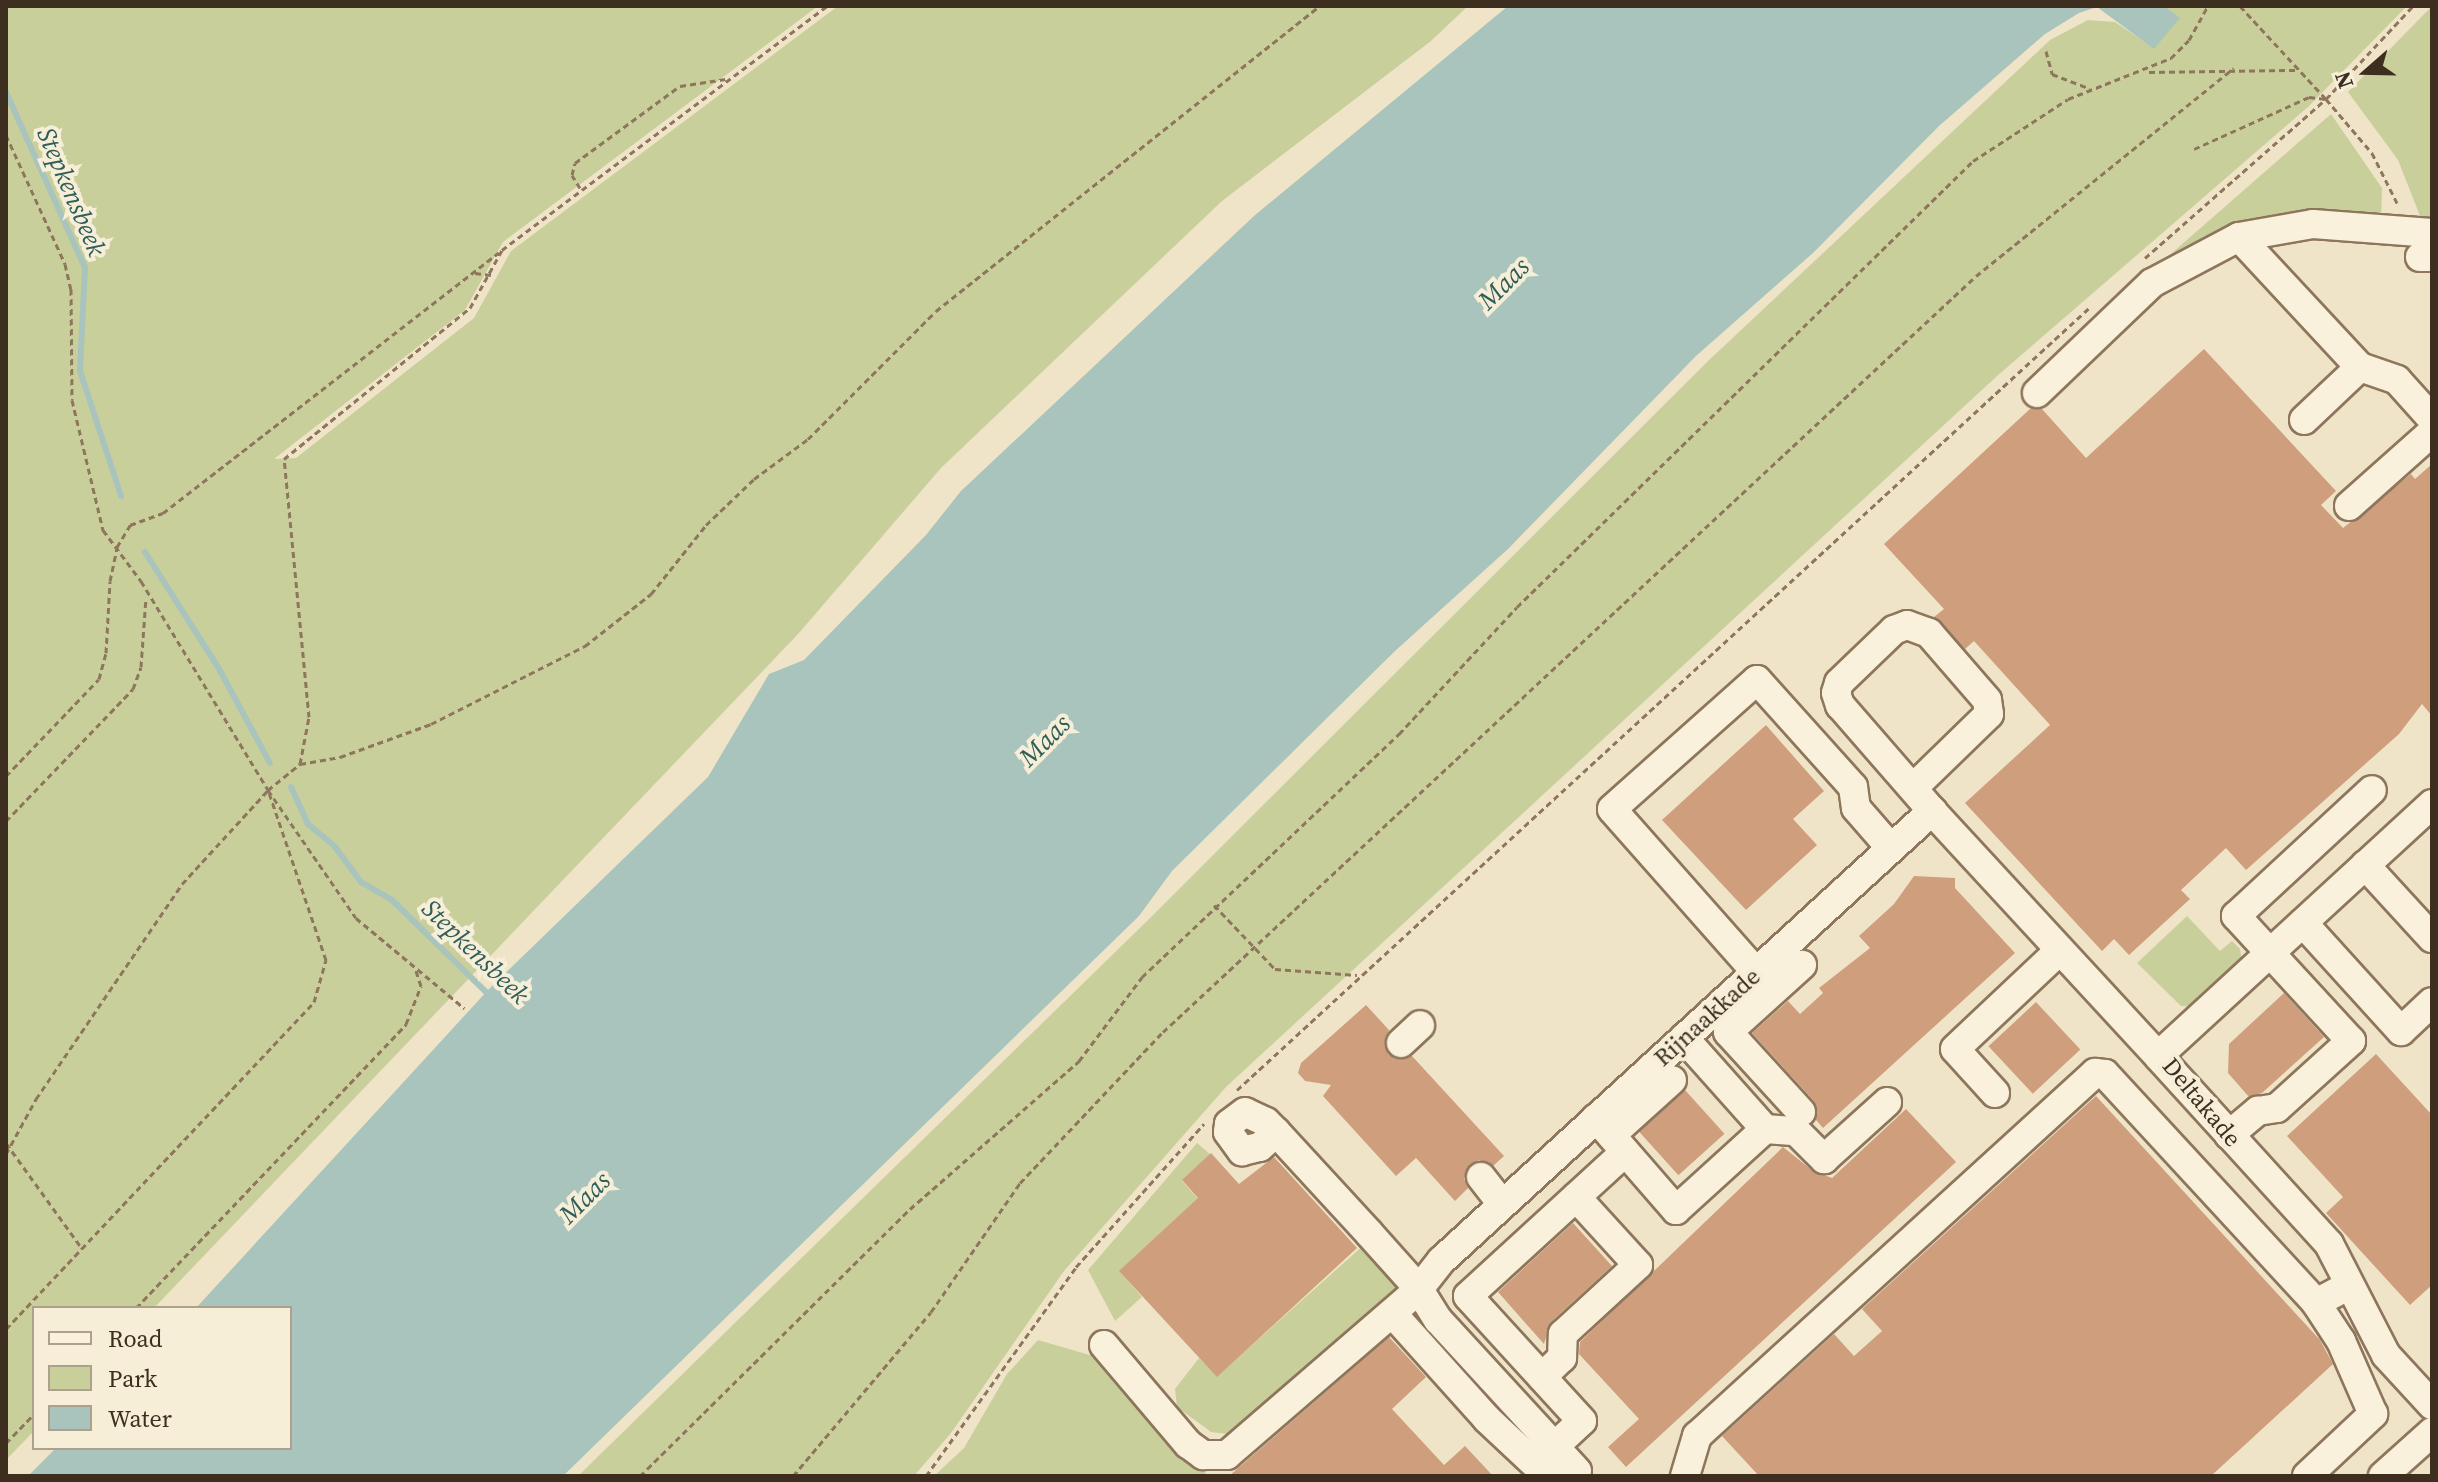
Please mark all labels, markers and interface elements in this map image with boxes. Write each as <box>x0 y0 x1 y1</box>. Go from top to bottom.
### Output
north arrow <box>2326 32 2406 112</box>
text: N <box>2327 68 2360 93</box>
water label: Stepkensbeek <box>30 123 112 261</box>
water label: Maas <box>1472 252 1536 316</box>
water label: Maas <box>1013 709 1077 773</box>
water label: Stepkensbeek <box>415 893 535 1011</box>
street label: Rijnaakkade <box>1648 962 1766 1072</box>
street label: Deltakade <box>2156 1052 2248 1152</box>
water label: Maas <box>553 1166 617 1230</box>
legend <box>32 1306 292 1450</box>
text: Road <box>108 1322 162 1355</box>
text: Park <box>108 1362 157 1395</box>
text: Water <box>108 1402 172 1435</box>

